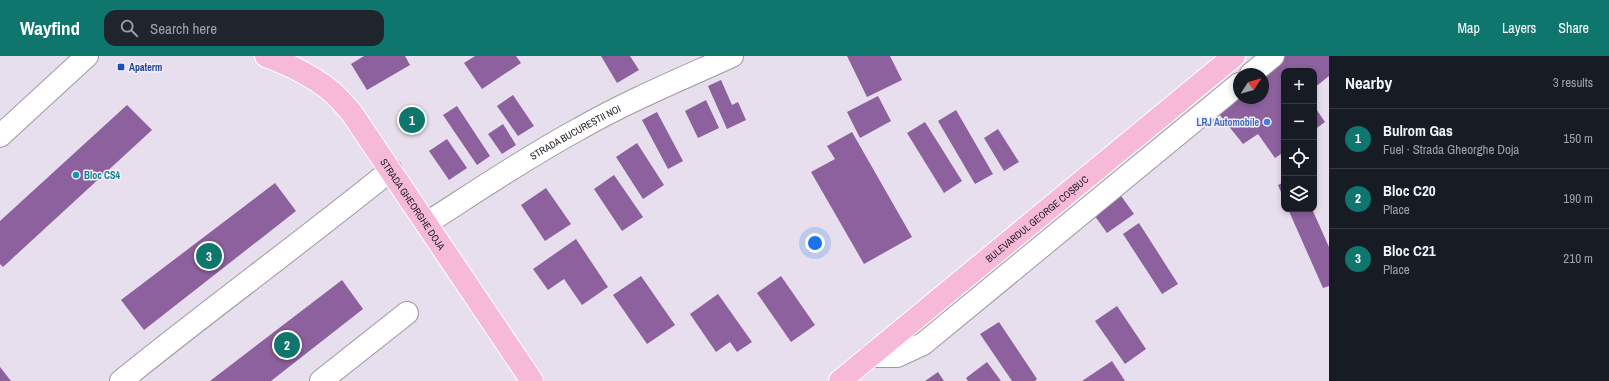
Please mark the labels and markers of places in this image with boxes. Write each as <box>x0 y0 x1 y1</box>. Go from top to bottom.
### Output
place label: Apaterm <box>129 61 162 74</box>
marker: Apaterm <box>116 62 126 72</box>
pin: 1 <box>399 105 425 135</box>
place label: LRJ Automobile <box>1196 116 1259 129</box>
marker: LRJ Automobile <box>1262 117 1272 127</box>
place label: Bloc CS4 <box>84 169 120 182</box>
marker: Bloc CS4 <box>71 170 81 180</box>
pin: 3 <box>196 241 222 271</box>
pin: 2 <box>274 330 300 360</box>

